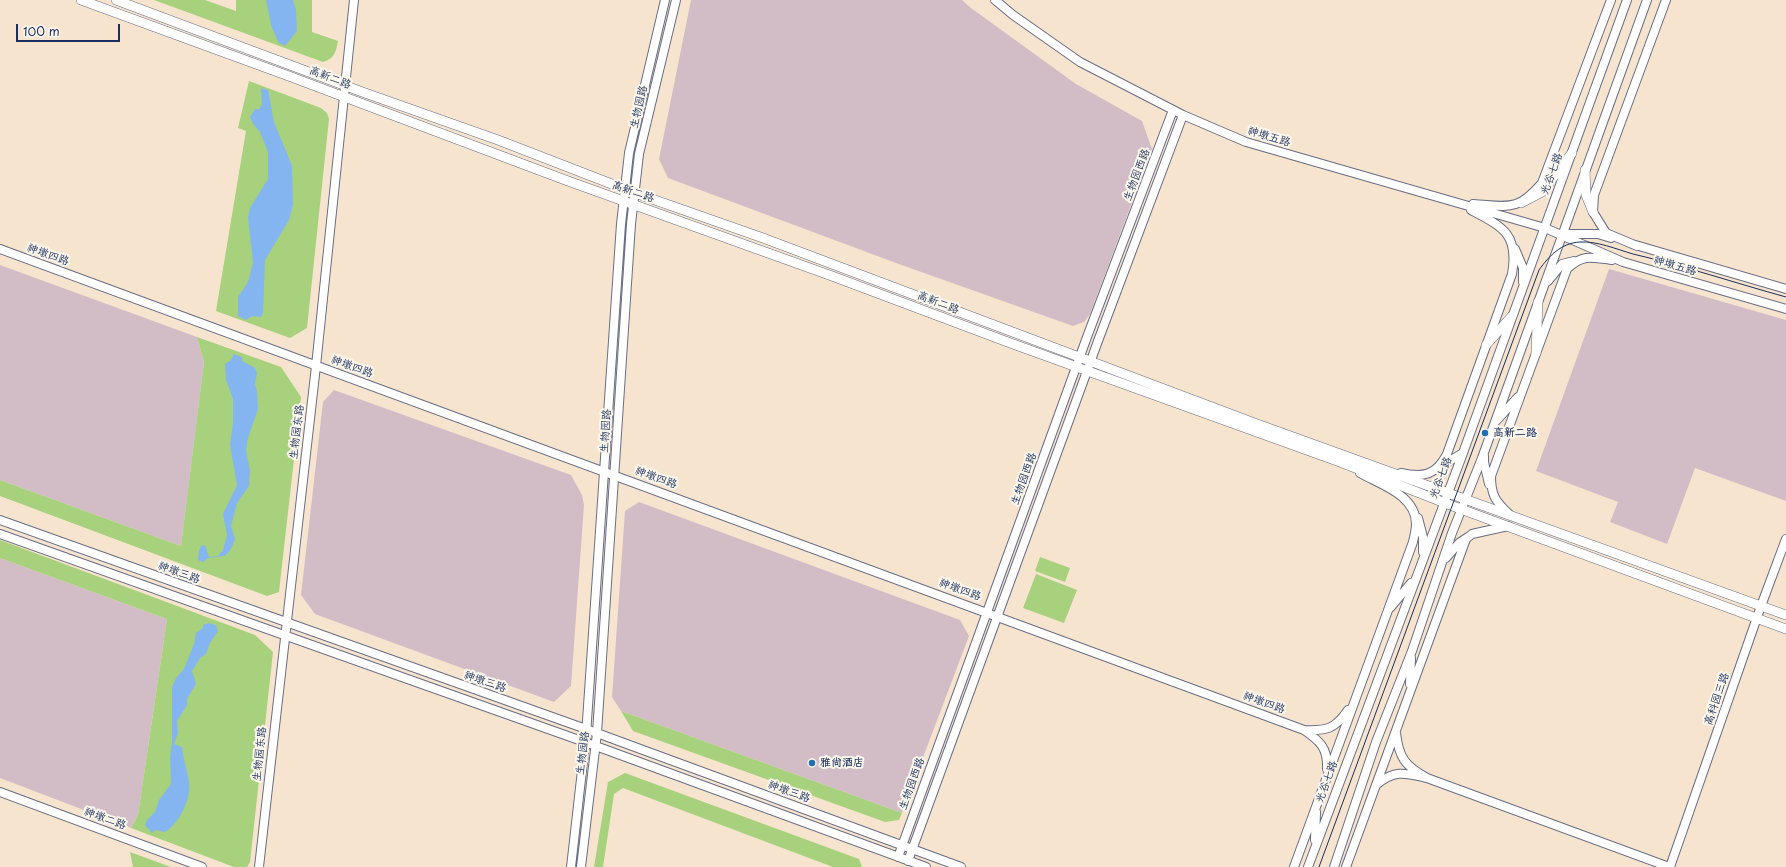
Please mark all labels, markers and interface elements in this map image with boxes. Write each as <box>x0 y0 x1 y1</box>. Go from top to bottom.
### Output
scale bar <box>18 16 122 42</box>
text: 100 m <box>23 22 60 40</box>
street label: 高新二路 <box>307 64 353 92</box>
street label: 生物园路 <box>628 84 650 130</box>
street label: 神墩五路 <box>1246 124 1292 150</box>
street label: 生物园西路 <box>1121 147 1153 203</box>
street label: 光谷七路 <box>1538 151 1566 197</box>
street label: 高新二路 <box>610 179 656 205</box>
street label: 神墩四路 <box>25 241 71 269</box>
street label: 神墩五路 <box>1652 254 1698 278</box>
street label: 高新二路 <box>915 289 961 317</box>
street label: 神墩四路 <box>329 353 375 381</box>
street label: 生物园东路 <box>287 404 307 460</box>
street label: 生物园路 <box>598 409 614 453</box>
place label: 高新二路 <box>1493 426 1537 440</box>
marker: 高新二路 <box>1480 428 1490 438</box>
street label: 生物园西路 <box>1008 451 1040 507</box>
street label: 光谷七路 <box>1427 455 1455 501</box>
street label: 神墩四路 <box>633 464 679 492</box>
street label: 神墩三路 <box>156 559 202 587</box>
street label: 神墩四路 <box>937 576 983 604</box>
street label: 神墩三路 <box>462 669 508 695</box>
street label: 高科园三路 <box>1702 671 1732 727</box>
street label: 神墩四路 <box>1241 689 1287 717</box>
street label: 生物园东路 <box>251 726 269 782</box>
street label: 生物园路 <box>574 730 592 776</box>
place label: 雅尚酒店 <box>820 756 864 770</box>
street label: 生物园西路 <box>896 756 928 812</box>
marker: 雅尚酒店 <box>807 758 817 768</box>
street label: 光谷七路 <box>1313 759 1341 805</box>
street label: 神墩三路 <box>766 778 812 806</box>
street label: 神墩二路 <box>82 805 128 833</box>

